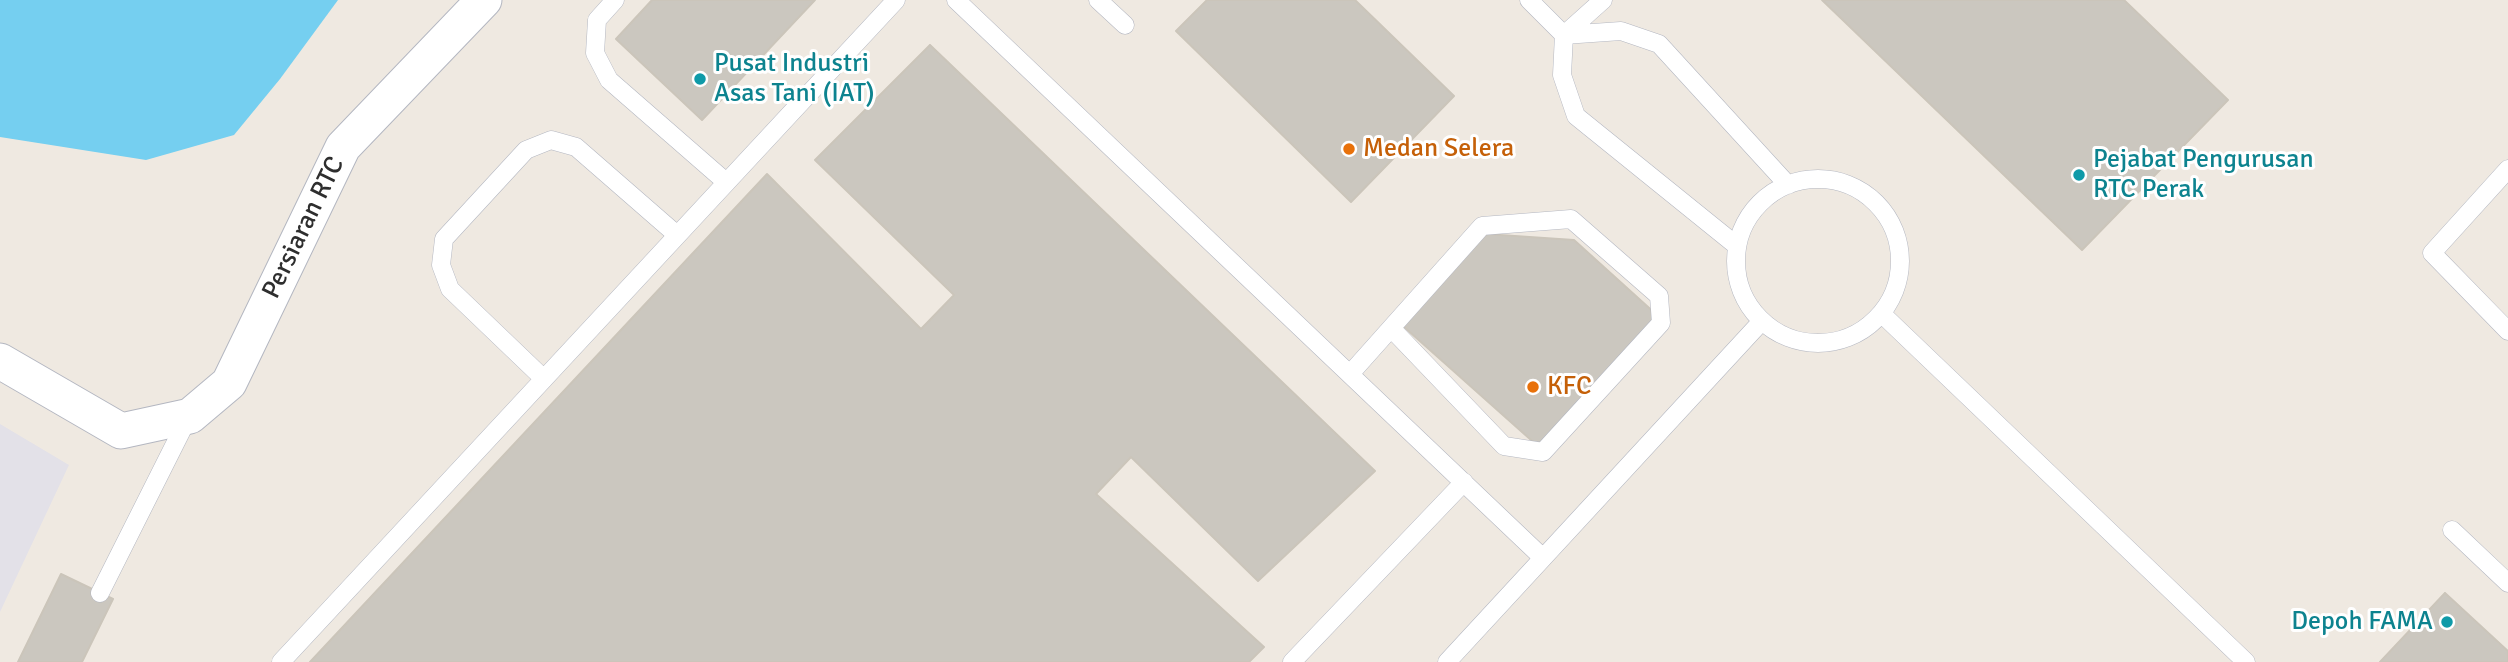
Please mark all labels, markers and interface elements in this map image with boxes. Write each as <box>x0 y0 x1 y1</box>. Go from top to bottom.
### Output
place label: Pusat Industri Asas Tani (IAT) <box>714 48 875 110</box>
marker: Pusat Industri Asas Tani (IAT) <box>692 71 708 87</box>
place label: Medan Selera <box>1363 133 1514 165</box>
marker: Medan Selera <box>1341 141 1357 157</box>
place label: Pejabat Pengurusan RTC Perak <box>2093 144 2314 206</box>
street label: Persiaran RTC <box>256 152 352 304</box>
marker: Pejabat Pengurusan RTC Perak <box>2071 167 2087 183</box>
place label: KFC <box>1547 371 1592 403</box>
marker: KFC <box>1525 379 1541 395</box>
place label: Depoh FAMA <box>2291 606 2433 638</box>
marker: Depoh FAMA <box>2439 614 2455 630</box>

